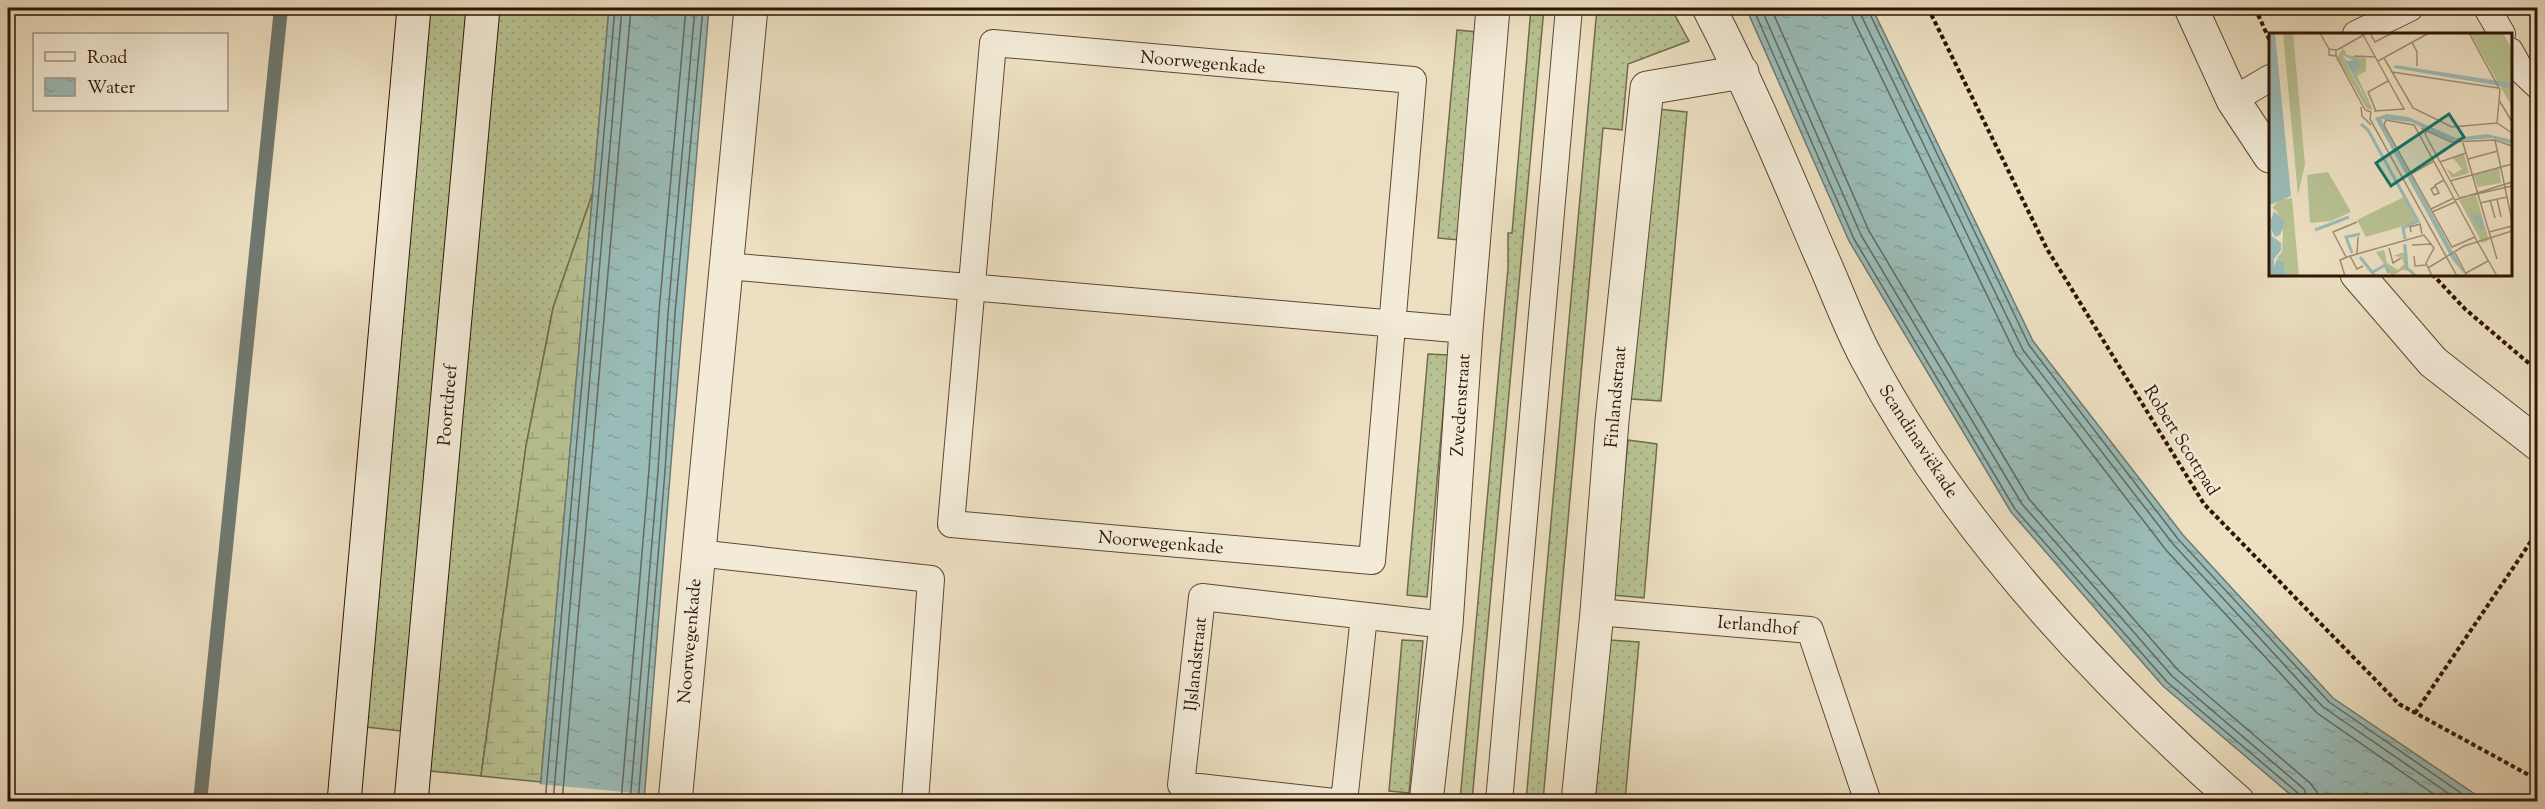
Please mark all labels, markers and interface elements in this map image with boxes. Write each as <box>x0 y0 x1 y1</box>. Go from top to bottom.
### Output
legend <box>33 33 228 111</box>
inset map <box>2269 33 2512 276</box>
text: Road <box>87 46 127 72</box>
street label: Noorwegenkade <box>1139 46 1267 82</box>
text: Water <box>87 76 136 102</box>
street label: Finlandstraat <box>1600 345 1634 449</box>
street label: Zwedenstraat <box>1445 353 1479 457</box>
street label: Poortdreef <box>432 363 466 447</box>
street label: Scandinaviëkade <box>1871 380 1964 504</box>
street label: Robert Scottpad <box>2136 381 2225 501</box>
street label: Noorwegenkade <box>1097 526 1225 562</box>
street label: Noorwegenkade <box>673 577 709 705</box>
street label: Ierlandhof <box>1716 610 1800 644</box>
street label: IJslandstraat <box>1179 616 1215 713</box>

